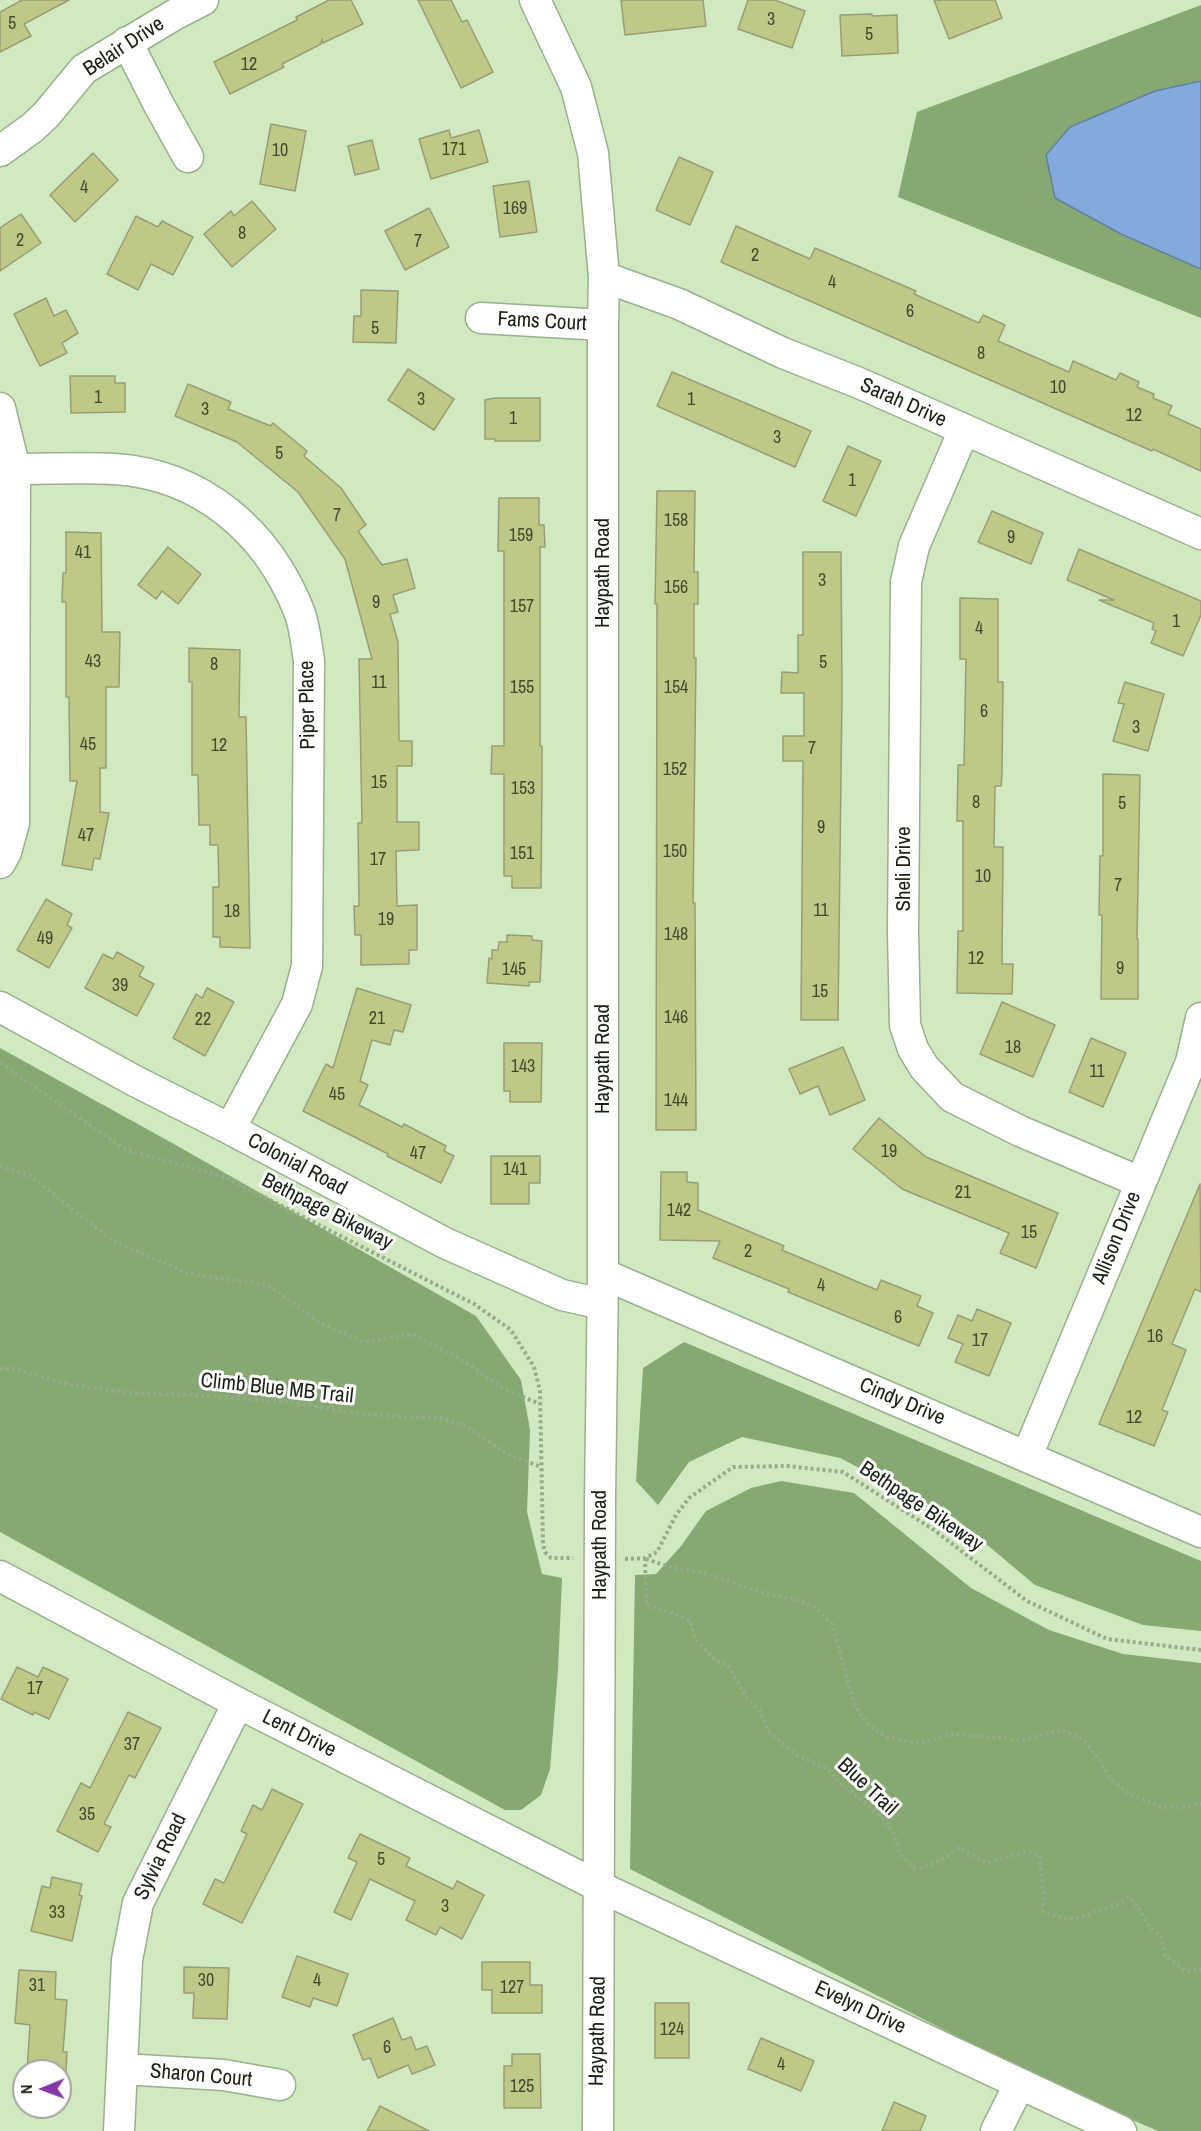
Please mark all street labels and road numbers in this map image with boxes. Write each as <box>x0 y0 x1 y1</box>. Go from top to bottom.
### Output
street label: Belair Drive <box>79 12 169 82</box>
street label: Fams Court <box>497 307 587 337</box>
street label: Sarah Drive <box>856 373 950 433</box>
street label: Haypath Road <box>590 518 616 628</box>
street label: Piper Place <box>295 660 321 750</box>
street label: Sheli Drive <box>891 826 917 912</box>
street label: Haypath Road <box>590 1004 616 1114</box>
street label: Colonial Road <box>243 1128 351 1202</box>
street label: Bethpage Bikeway <box>257 1168 397 1256</box>
street label: Allison Drive <box>1087 1188 1147 1288</box>
street label: Climb Blue MB Trail <box>199 1368 355 1410</box>
street label: Cindy Drive <box>855 1373 949 1431</box>
street label: Bethpage Bikeway <box>854 1456 988 1558</box>
street label: Haypath Road <box>587 1490 613 1600</box>
street label: Lent Drive <box>258 1705 340 1763</box>
street label: Blue Trail <box>832 1753 902 1821</box>
street label: Sylvia Road <box>129 1810 193 1904</box>
street label: Haypath Road <box>584 1976 612 2086</box>
street label: Evelyn Drive <box>810 1976 910 2040</box>
street label: Sharon Court <box>149 2059 253 2093</box>

